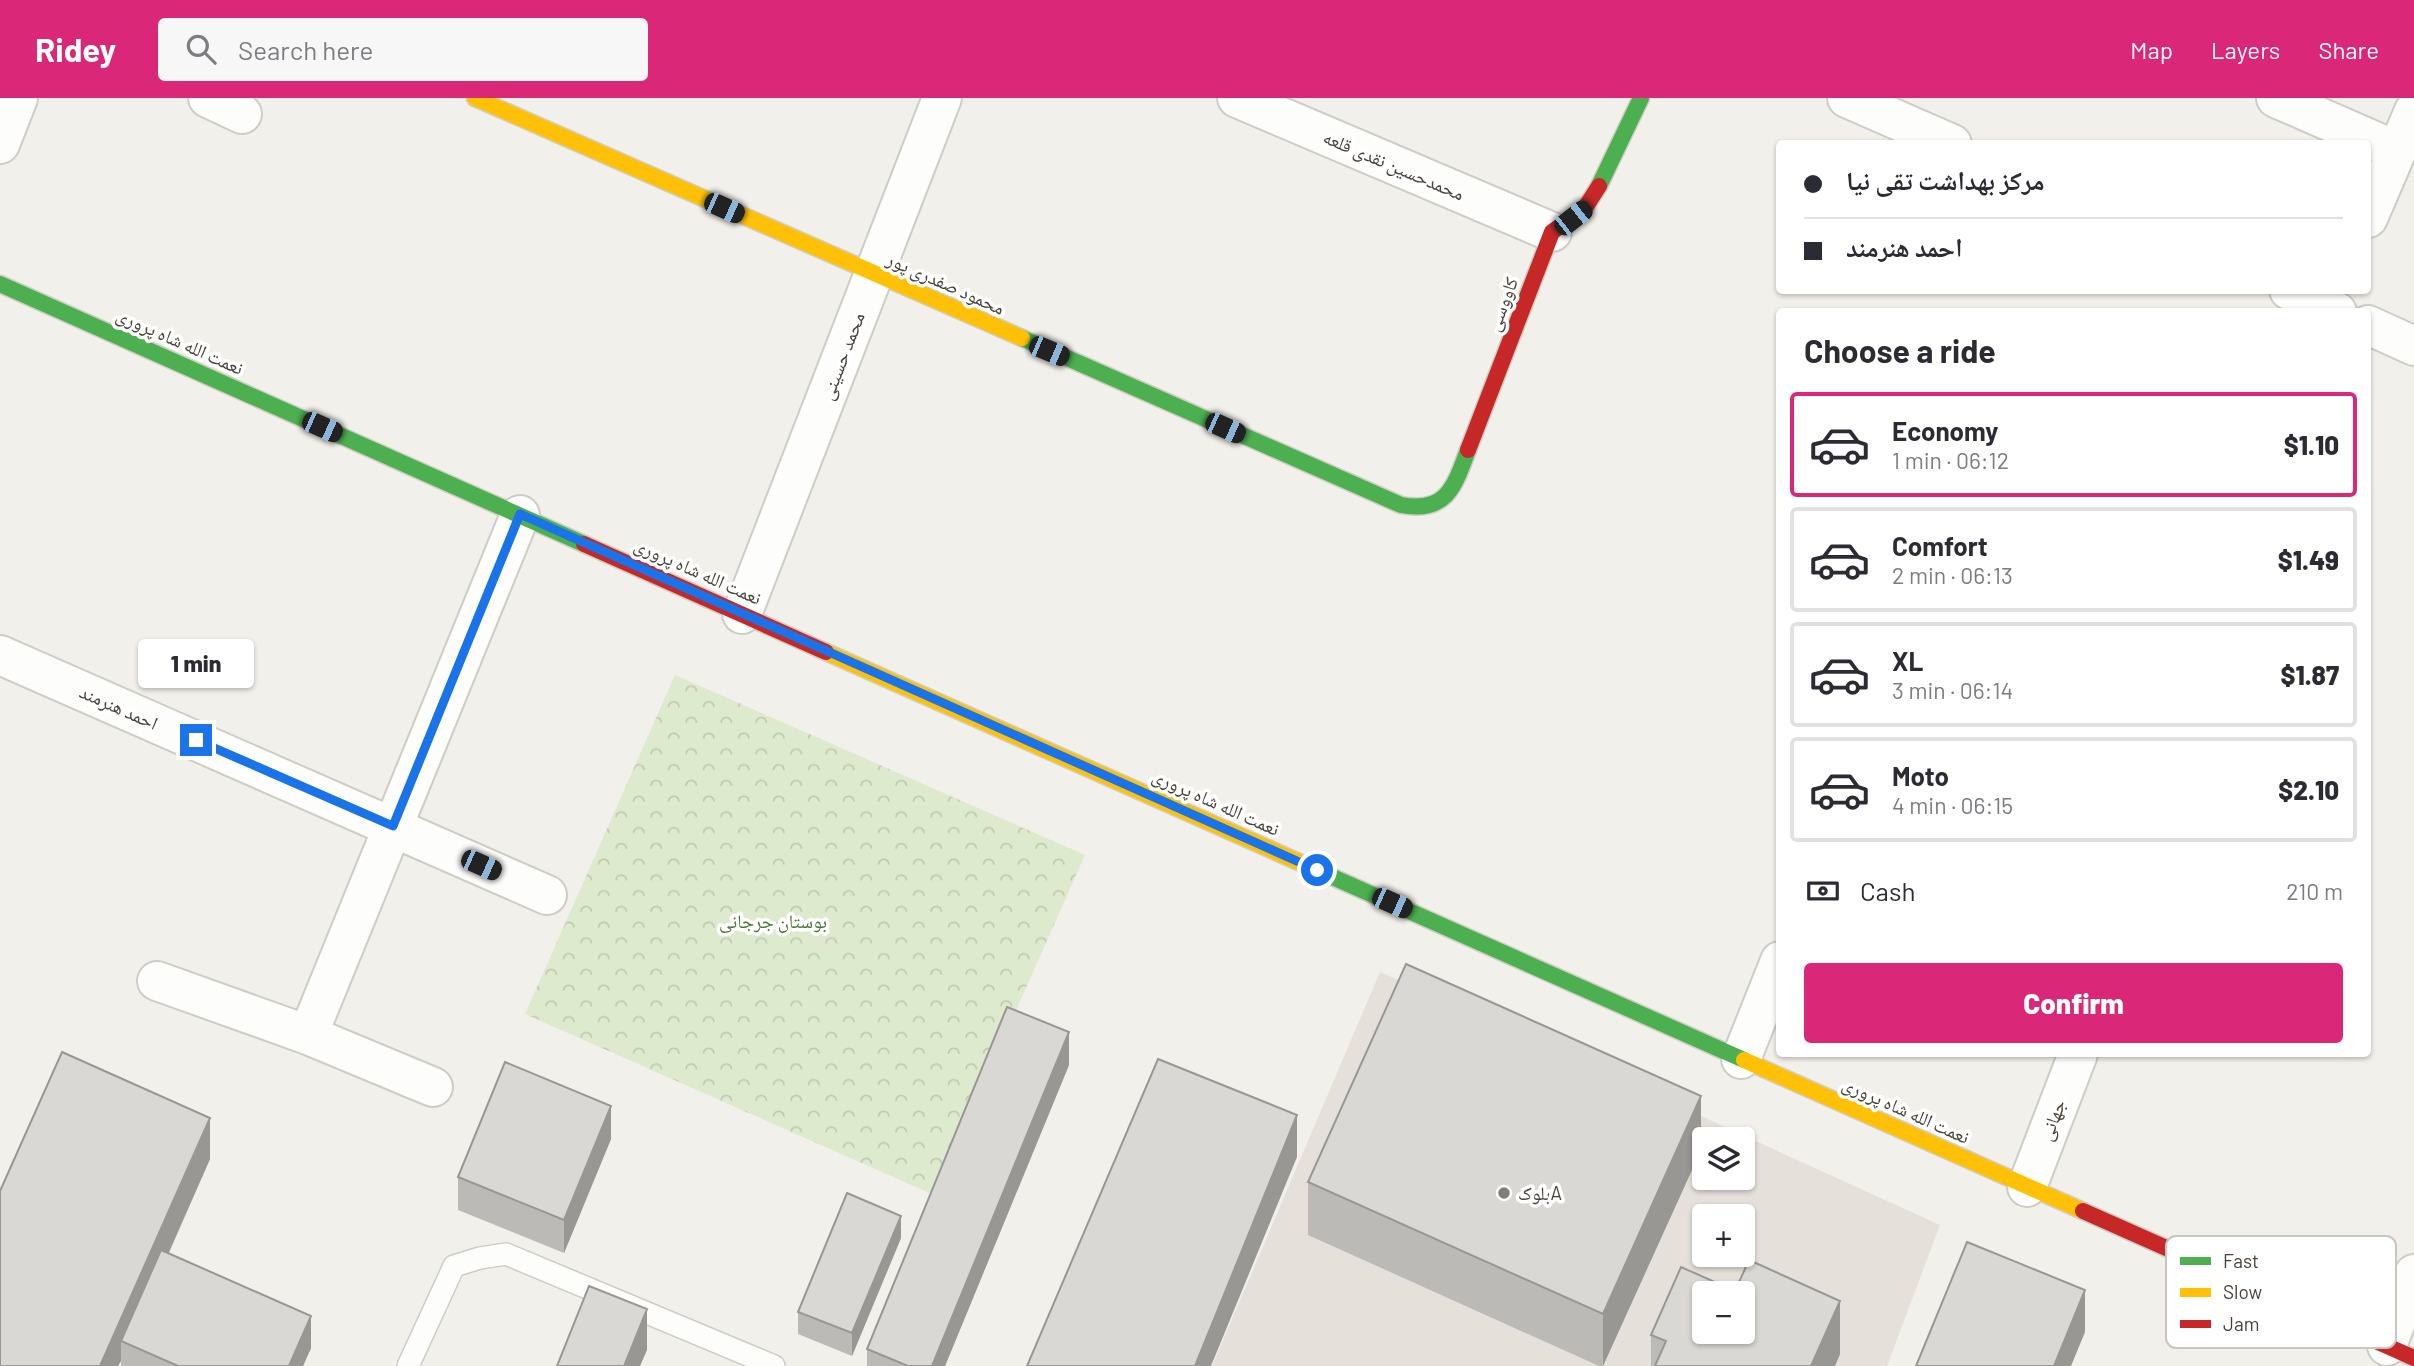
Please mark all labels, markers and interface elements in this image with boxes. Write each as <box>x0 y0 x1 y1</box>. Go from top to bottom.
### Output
search box <box>158 18 648 81</box>
text: Ridey <box>35 29 116 69</box>
icon: search <box>182 30 220 68</box>
text: Search here <box>238 34 373 65</box>
text: Map <box>2130 35 2173 64</box>
text: Layers <box>2211 35 2280 64</box>
text: Share <box>2318 35 2379 64</box>
street label: محمدحسین نقدی قلعه <box>1320 124 1468 206</box>
text: مرکز بهداشت تقی نیا <box>1846 164 2044 195</box>
car <box>701 190 748 226</box>
car <box>1550 197 1597 239</box>
text: احمد هنرمند <box>1846 231 1963 262</box>
street label: محمود صفدری پور <box>882 246 1009 320</box>
street label: کاووسی <box>1481 273 1523 334</box>
street label: نعمت الله شاه پروری <box>113 302 247 380</box>
street label: محمد حسینی <box>814 309 870 403</box>
text: Choose a ride <box>1804 331 1996 369</box>
car <box>1026 333 1073 369</box>
car <box>299 409 346 445</box>
car <box>1202 410 1249 446</box>
icon: car <box>1808 413 1871 476</box>
text: Economy <box>1892 415 1998 446</box>
text: $1.10 <box>2284 429 2339 460</box>
text: 1 min · 06:12 <box>1892 446 2009 474</box>
icon: car <box>1808 528 1871 591</box>
text: Comfort <box>1892 530 1988 561</box>
street label: نعمت الله شاه پروری <box>631 532 765 610</box>
text: $1.49 <box>2278 544 2339 575</box>
text: 2 min · 06:13 <box>1892 561 2013 589</box>
callout: 1 min <box>138 638 254 688</box>
icon: car <box>1808 643 1871 706</box>
text: XL <box>1892 645 1923 676</box>
text: 1 min <box>171 649 221 677</box>
text: $1.87 <box>2280 659 2339 690</box>
text: 3 min · 06:14 <box>1892 676 2013 704</box>
street label: احمد هنرمند <box>76 679 162 735</box>
route end <box>180 724 212 756</box>
icon: car <box>1808 758 1871 821</box>
text: Moto <box>1892 760 1949 791</box>
street label: نعمت الله شاه پروری <box>1149 763 1283 841</box>
text: $2.10 <box>2278 774 2339 805</box>
text: 4 min · 06:15 <box>1892 791 2013 819</box>
car <box>458 847 505 883</box>
route start <box>1301 854 1333 886</box>
icon: cash <box>1804 872 1842 910</box>
text: Cash <box>1860 875 1915 906</box>
text: 210 m <box>2286 877 2343 905</box>
car <box>1369 885 1416 921</box>
park label: بوستان جرجانی <box>719 909 827 933</box>
button: Confirm <box>1804 963 2343 1043</box>
street label: نعمت الله شاه پروری <box>1839 1071 1973 1149</box>
street label: جهانی <box>2033 1096 2071 1144</box>
map controls <box>1692 1127 1755 1344</box>
button: layers <box>1692 1127 1755 1190</box>
place label: بلوکA <box>1518 1181 1562 1205</box>
marker: بلوکA <box>1496 1185 1512 1201</box>
button: + <box>1692 1204 1755 1267</box>
legend <box>2166 1236 2396 1348</box>
text: Fast <box>2223 1249 2259 1272</box>
text: Slow <box>2223 1280 2262 1303</box>
button: − <box>1692 1281 1755 1344</box>
text: Jam <box>2223 1312 2259 1335</box>

